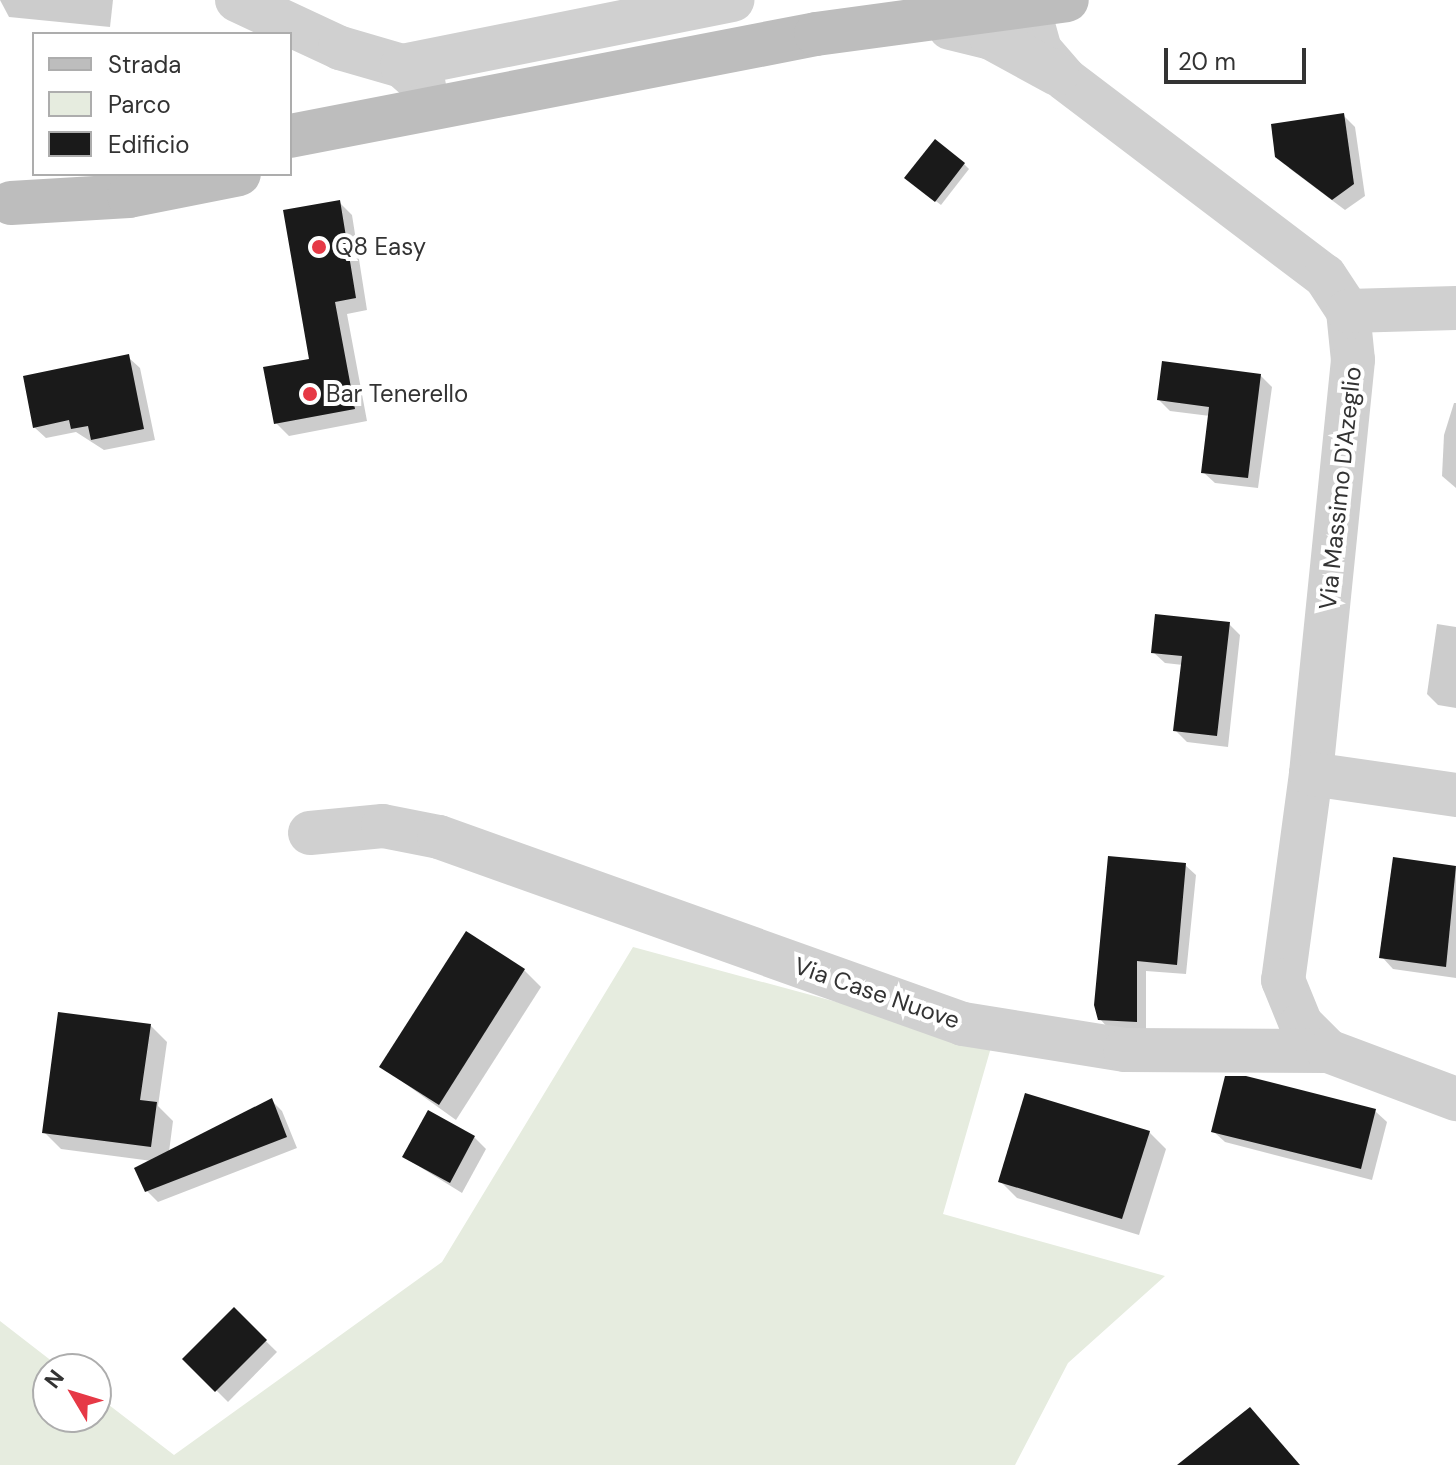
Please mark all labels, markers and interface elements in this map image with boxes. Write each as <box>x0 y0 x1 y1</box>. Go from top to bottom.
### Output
legend <box>32 32 292 176</box>
scale bar <box>1168 32 1310 82</box>
text: 20 m <box>1178 46 1236 77</box>
text: Strada <box>108 49 181 80</box>
text: Parco <box>108 89 171 120</box>
text: Edificio <box>108 129 190 160</box>
place label: Q8 Easy <box>335 233 426 261</box>
marker: Q8 Easy <box>310 238 328 256</box>
street label: Via Massimo D'Azeglio <box>1313 365 1367 611</box>
place label: Bar Tenerello <box>326 380 468 408</box>
marker: Bar Tenerello <box>301 385 319 403</box>
street label: Via Case Nuove <box>790 951 964 1035</box>
north arrow <box>32 1353 112 1433</box>
text: N <box>38 1364 71 1394</box>

